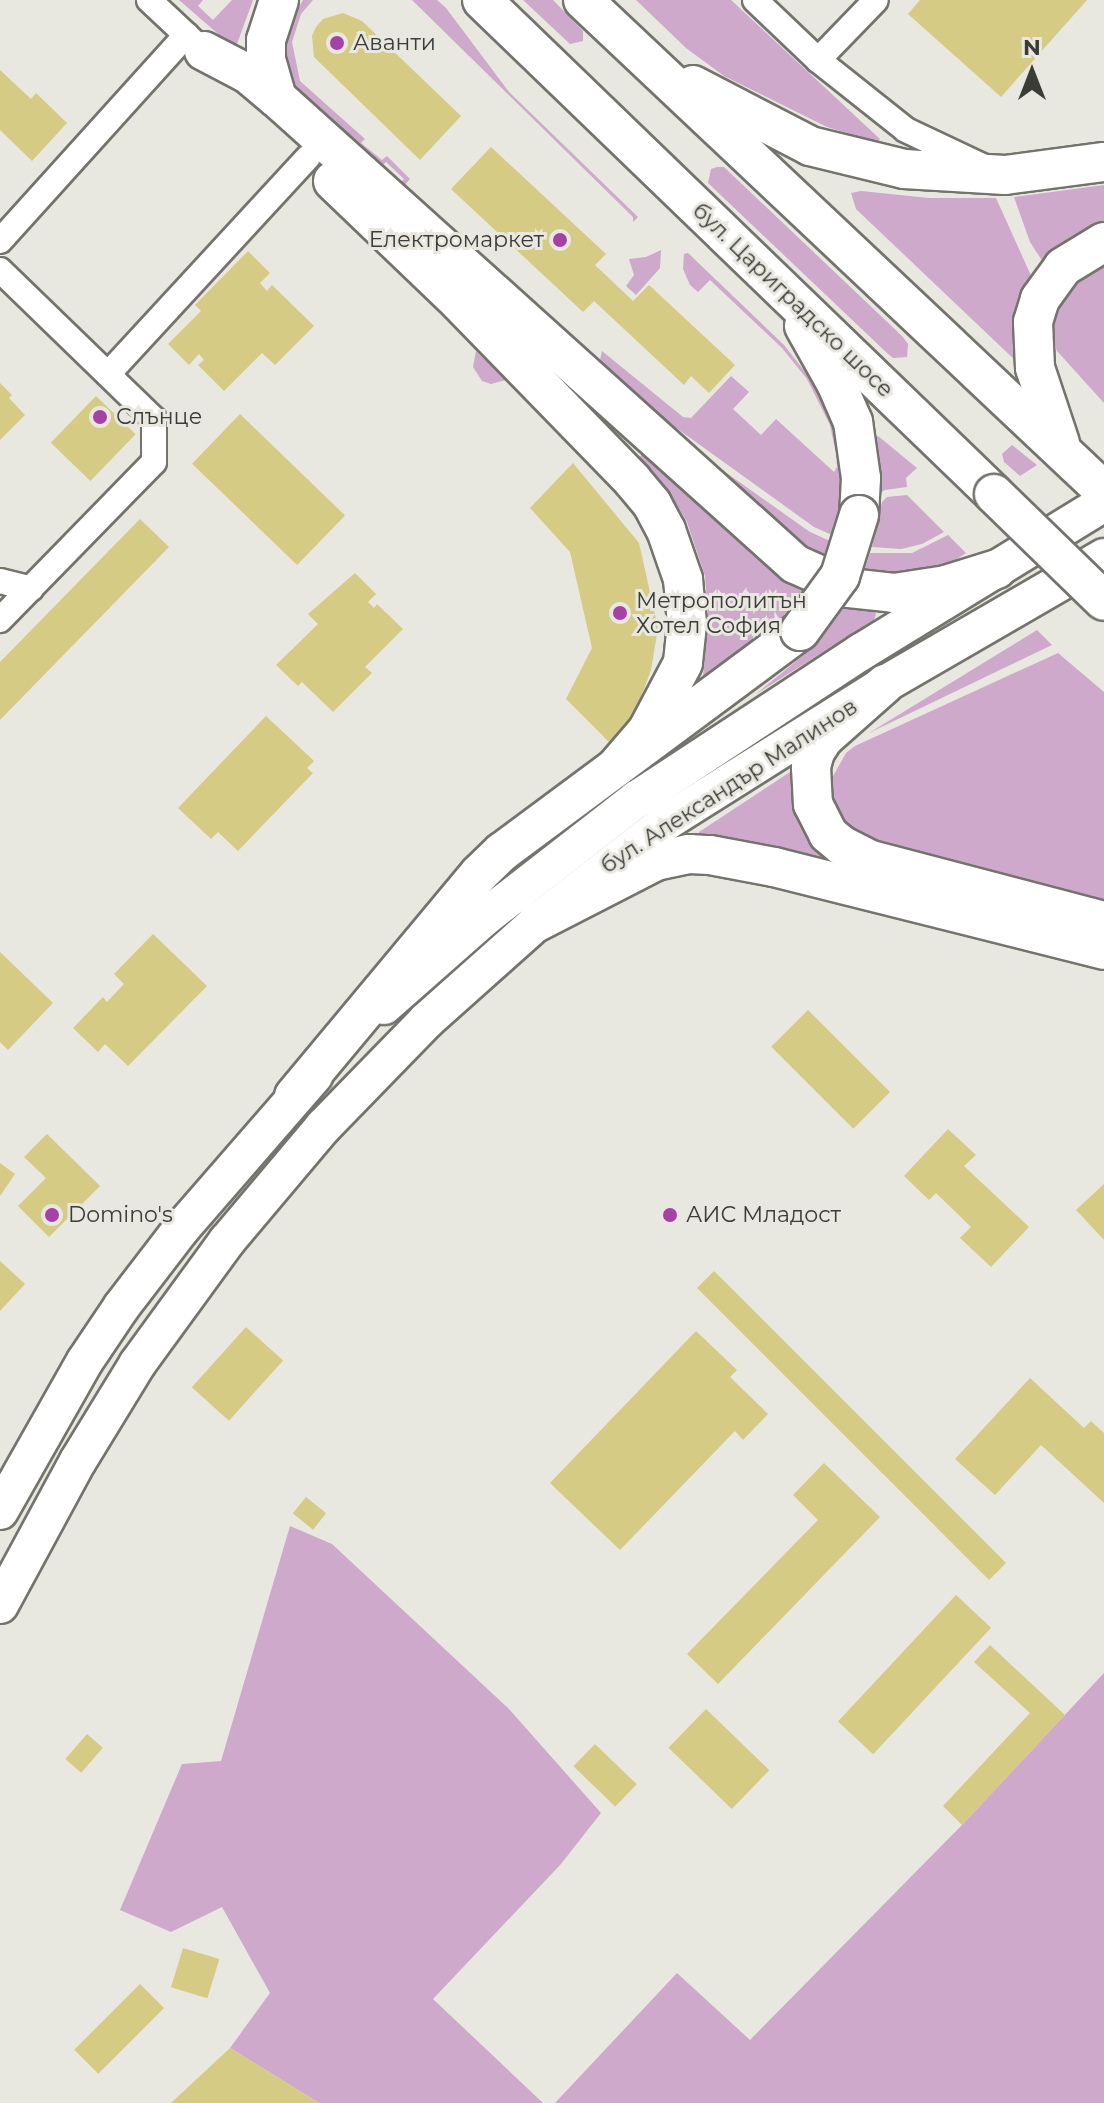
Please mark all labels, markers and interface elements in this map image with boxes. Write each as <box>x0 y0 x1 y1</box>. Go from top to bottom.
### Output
place label: Аванти <box>353 30 436 56</box>
north arrow <box>992 32 1072 112</box>
marker: Аванти <box>328 34 346 52</box>
text: N <box>1023 34 1041 61</box>
street label: бул. Цариградско шосе <box>687 197 899 403</box>
place label: Електромаркет <box>369 227 544 253</box>
marker: Електромаркет <box>551 231 569 249</box>
place label: Слънце <box>116 404 202 430</box>
marker: Слънце <box>91 408 109 426</box>
place label: Метрополитън Хотел София <box>636 587 807 638</box>
marker: Метрополитън Хотел София <box>611 604 629 622</box>
street label: бул. Александър Малинов <box>596 693 862 879</box>
place label: Domino's <box>68 1202 173 1228</box>
place label: АИС Младост <box>686 1202 841 1228</box>
marker: Domino's <box>43 1206 61 1224</box>
marker: АИС Младост <box>661 1206 679 1224</box>

